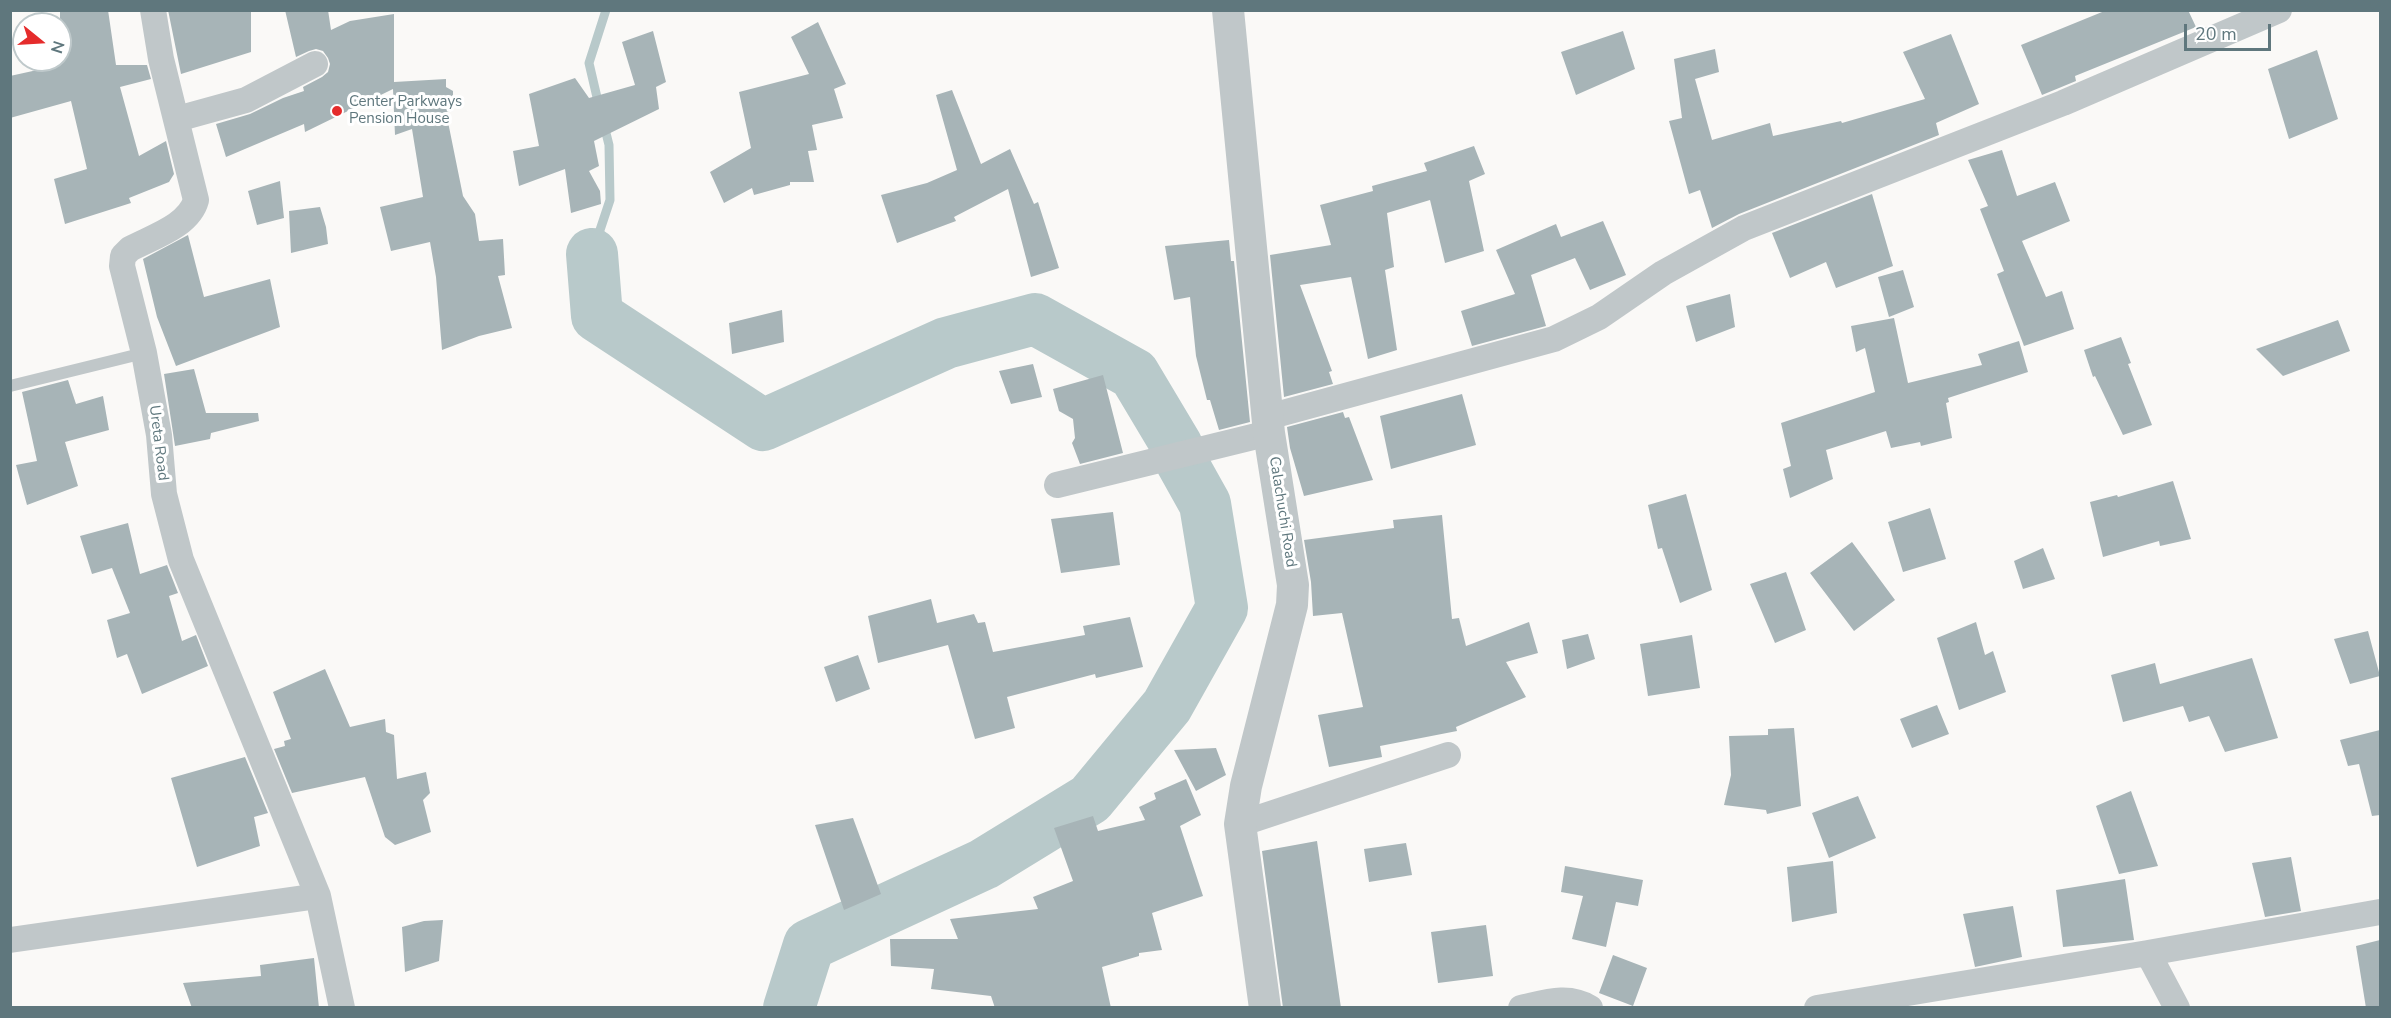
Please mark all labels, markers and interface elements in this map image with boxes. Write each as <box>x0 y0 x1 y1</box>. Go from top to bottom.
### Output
north arrow <box>12 12 72 72</box>
scale bar <box>2187 12 2274 50</box>
text: 20 m <box>2195 22 2237 46</box>
text: N <box>45 38 70 56</box>
place label: Center Parkways Pension House <box>349 93 462 128</box>
marker: Center Parkways Pension House <box>330 104 344 118</box>
street label: Ureta Road <box>144 404 172 482</box>
street label: Calachuchi Road <box>1264 455 1300 569</box>

